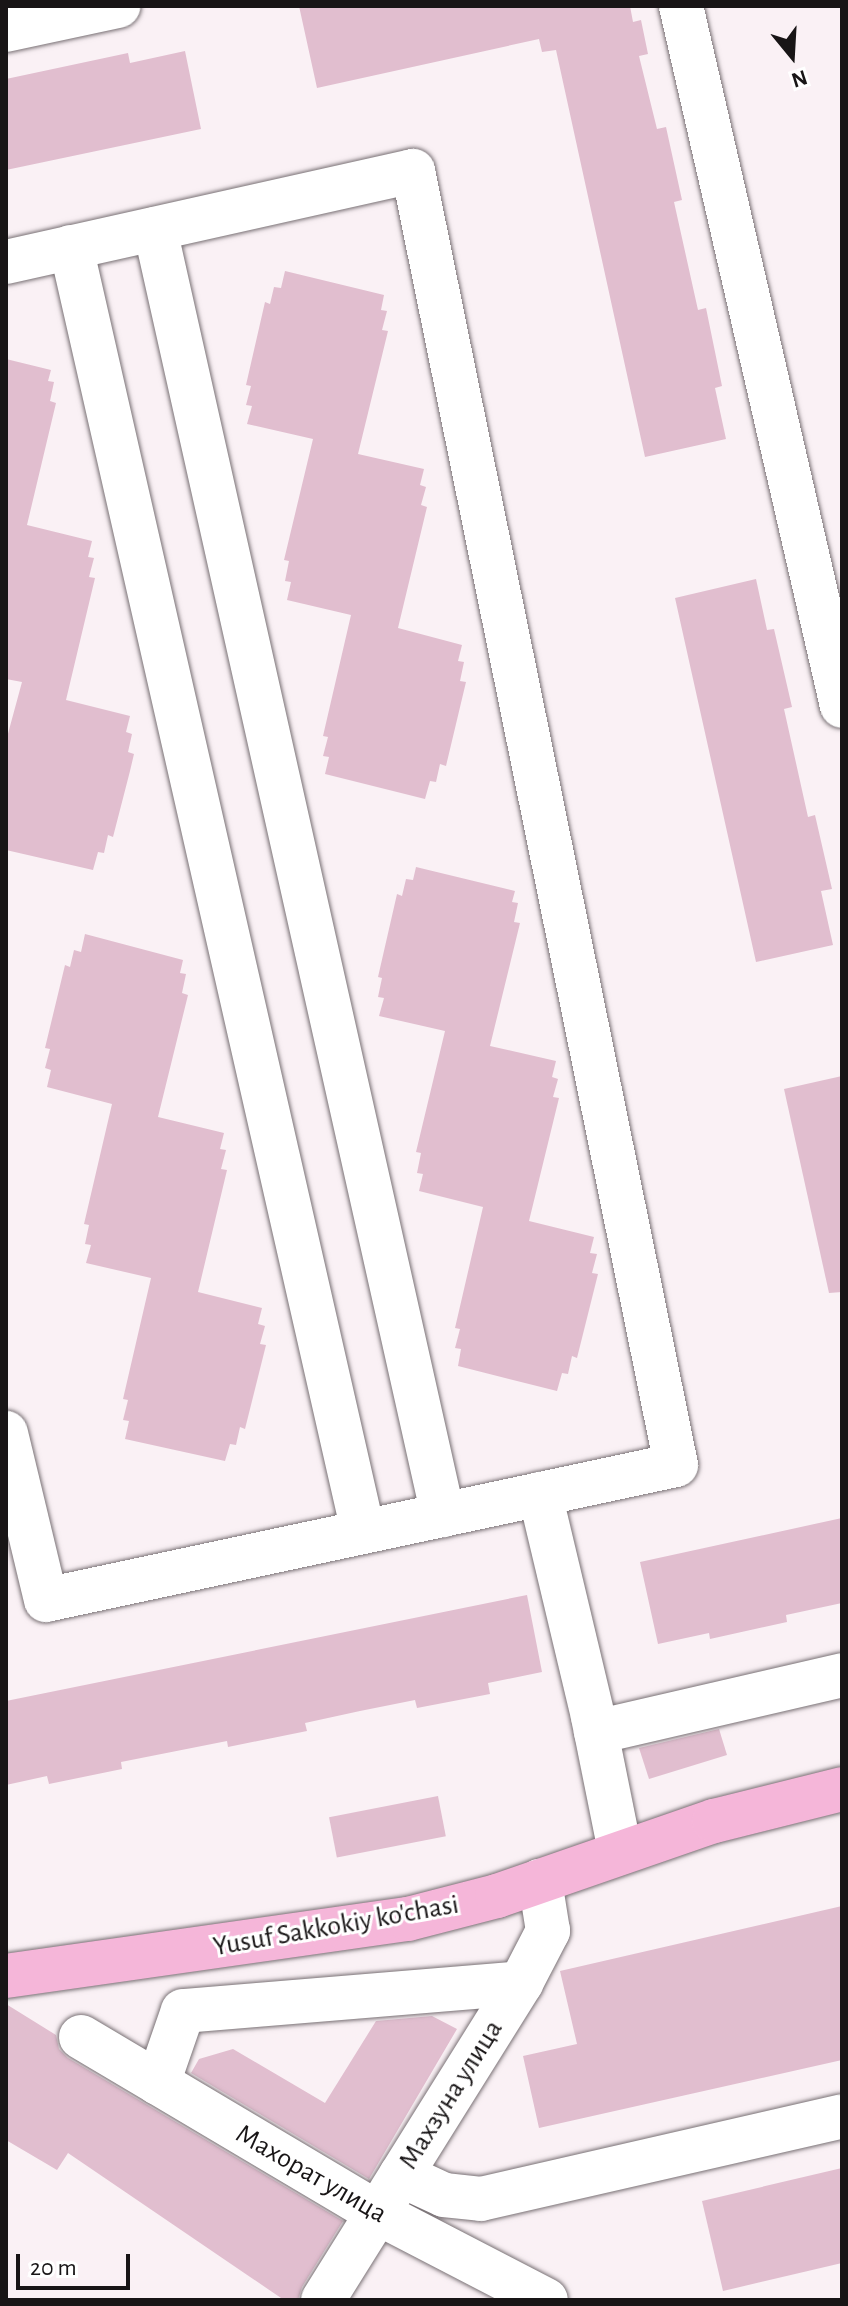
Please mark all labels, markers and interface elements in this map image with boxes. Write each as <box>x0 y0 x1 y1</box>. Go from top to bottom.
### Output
north arrow <box>752 16 832 96</box>
text: N <box>789 66 810 92</box>
street label: Yusuf Sakkokiy ko'chasi <box>211 1888 461 1964</box>
street label: Махзуна улица <box>392 2014 510 2176</box>
street label: Махорат улица <box>229 2117 393 2231</box>
scale bar <box>20 2238 134 2288</box>
text: 20 m <box>30 2256 77 2280</box>

